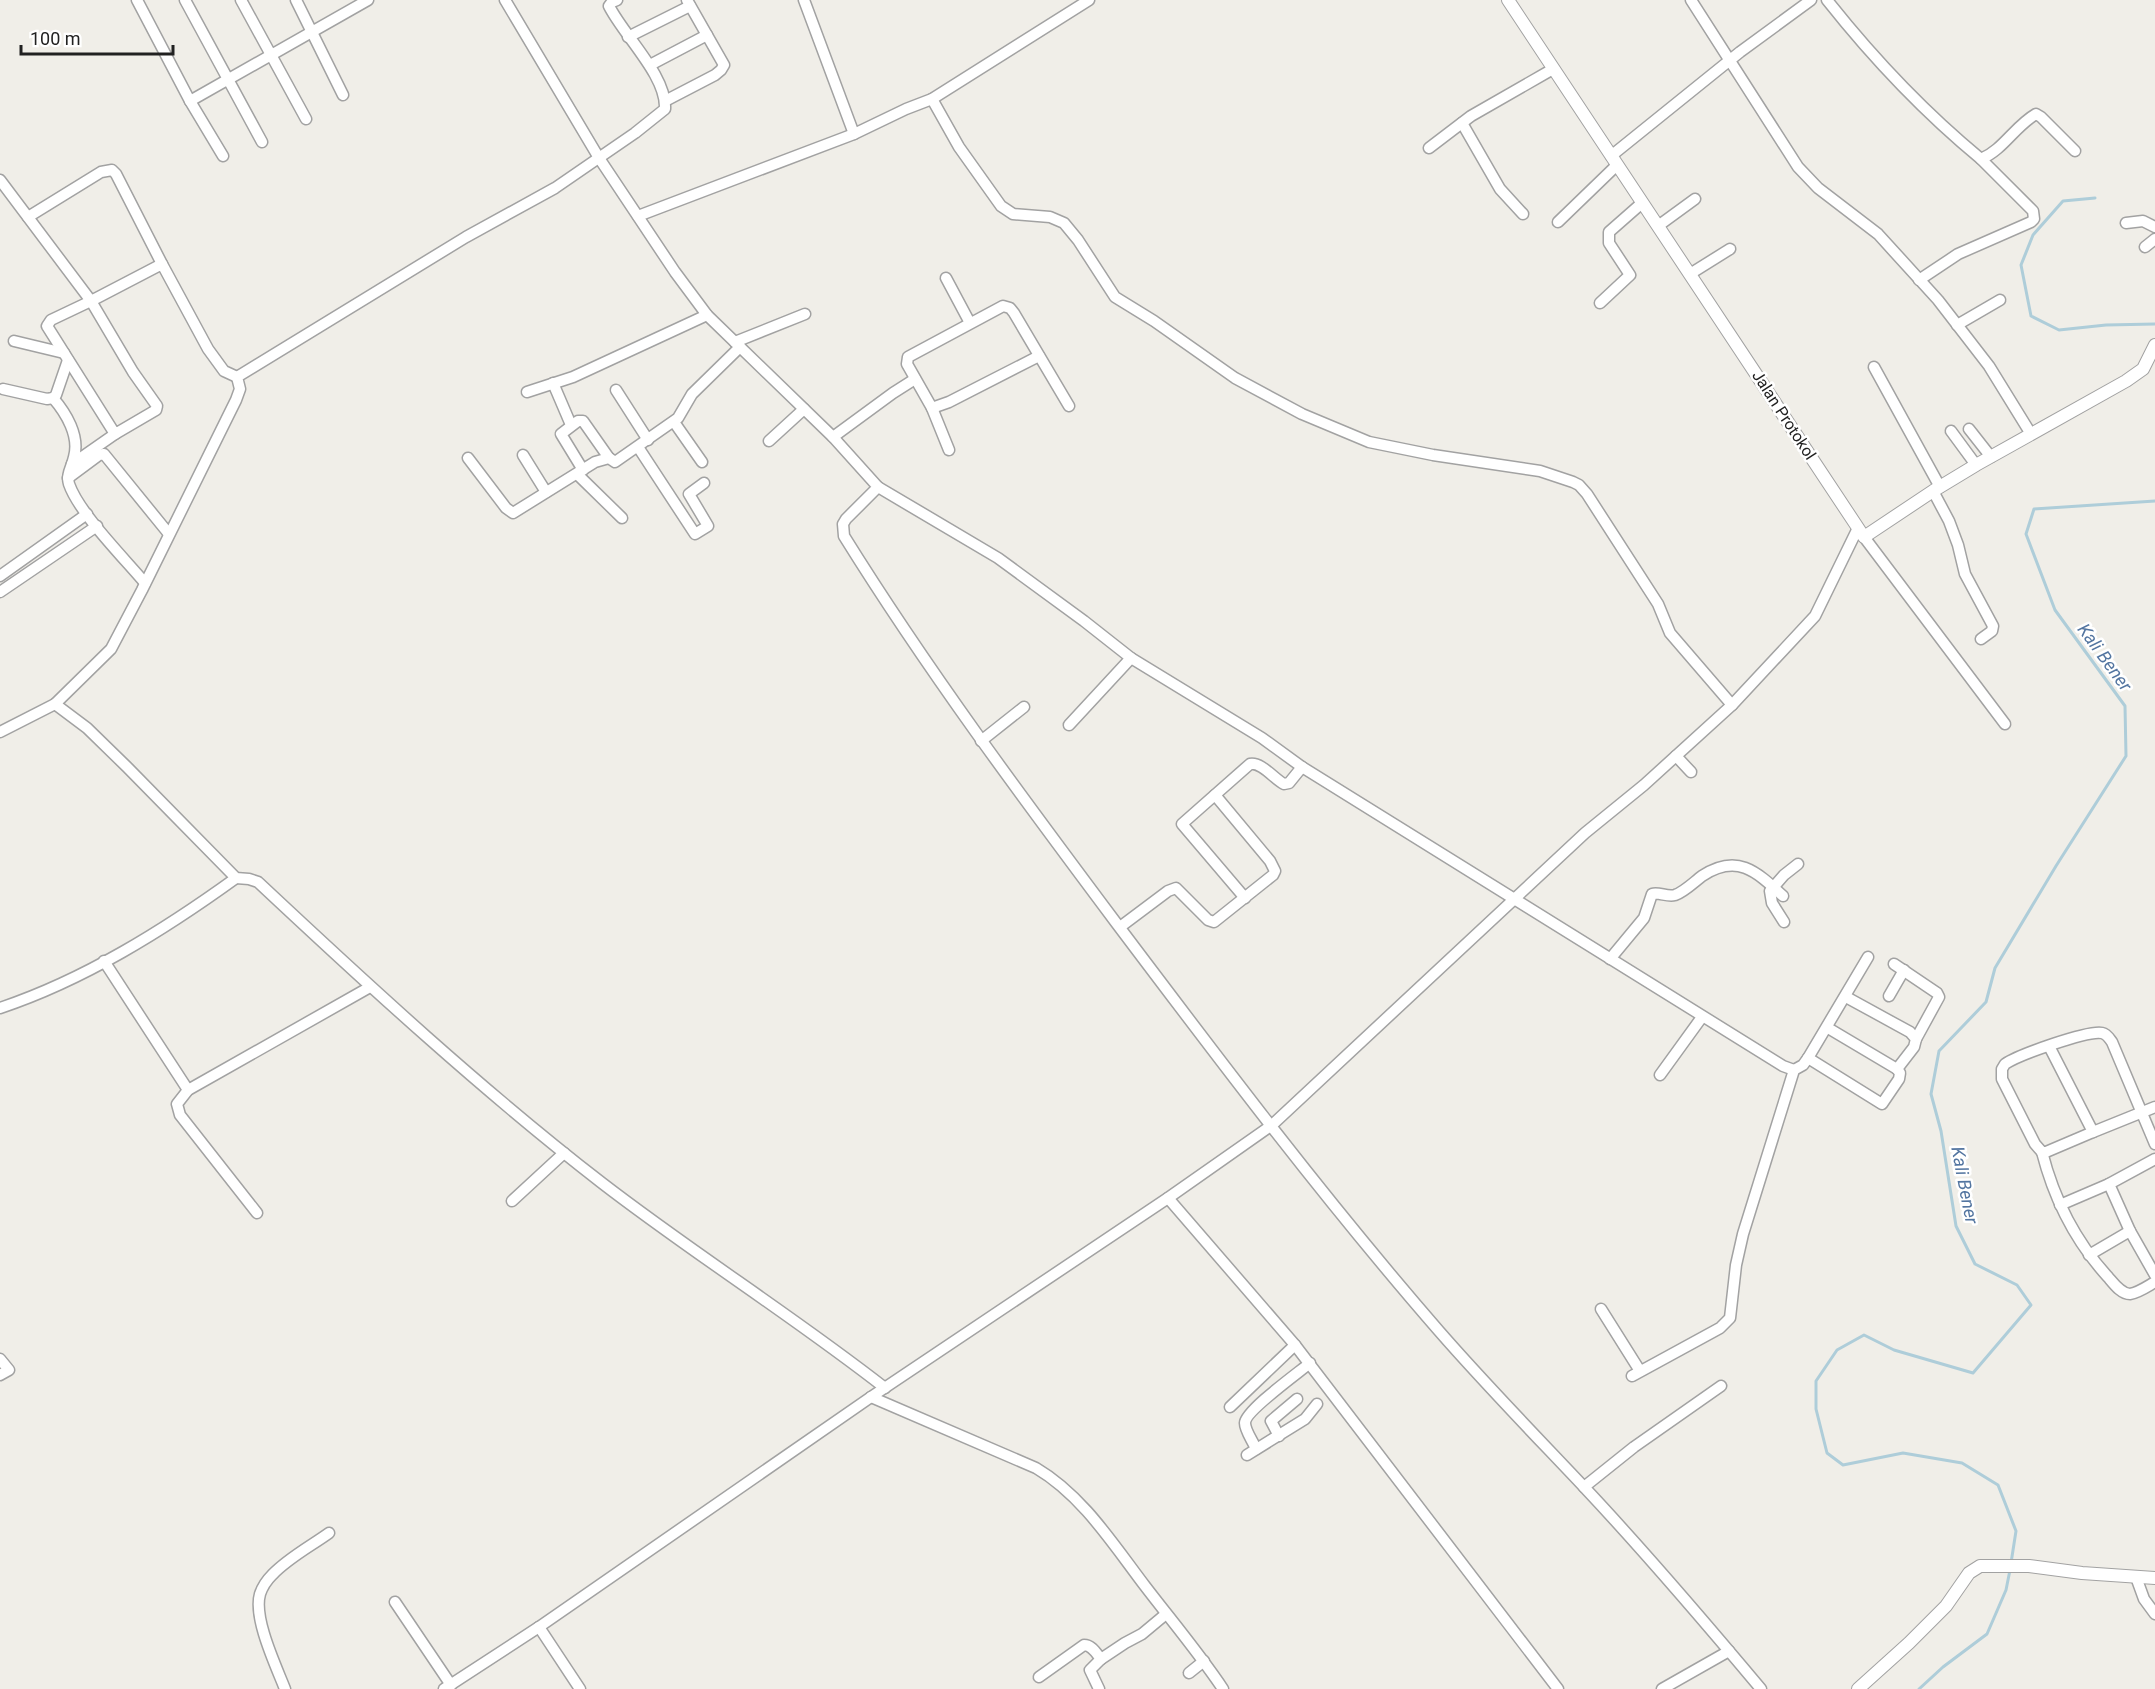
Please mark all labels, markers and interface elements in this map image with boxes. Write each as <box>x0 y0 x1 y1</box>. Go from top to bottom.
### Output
scale bar <box>21 18 172 56</box>
text: 100 m <box>30 28 81 49</box>
street label: Jalan Protokol <box>1748 367 1820 463</box>
water label: Kali Bener <box>2073 619 2137 696</box>
water label: Kali Bener <box>1947 1145 1983 1227</box>

